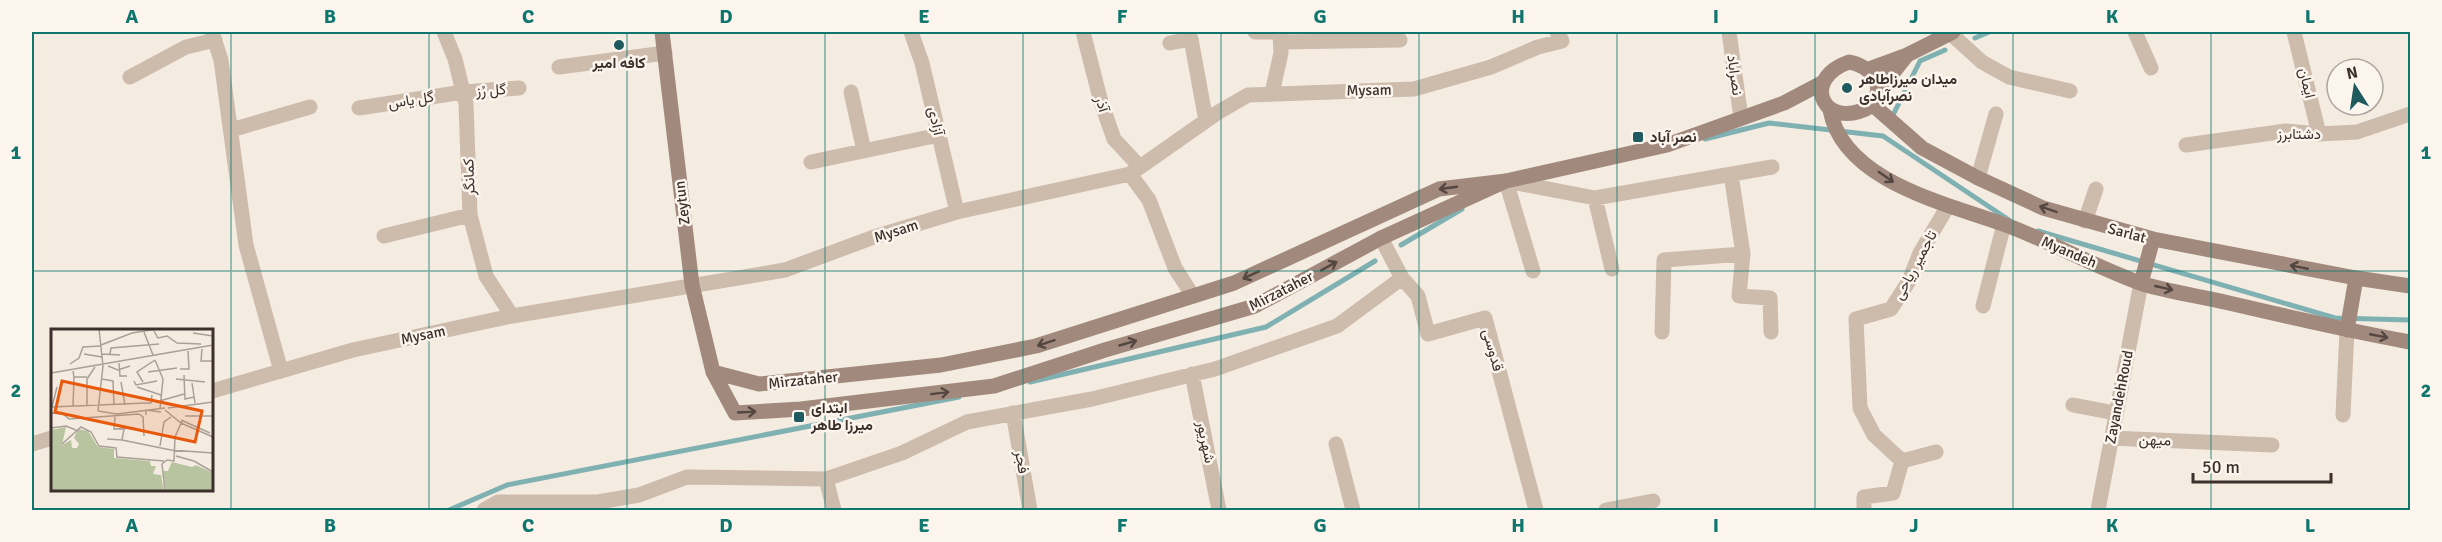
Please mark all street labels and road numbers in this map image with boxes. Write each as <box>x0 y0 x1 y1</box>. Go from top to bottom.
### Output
street label: نصراباد <box>1723 53 1747 97</box>
street label: ایمان <box>2295 66 2319 100</box>
street label: گل رُز <box>474 80 507 100</box>
street label: Mysam <box>1346 81 1392 99</box>
street label: گل یاس <box>387 87 436 114</box>
street label: آذر <box>1091 93 1113 116</box>
street label: آزادی <box>923 105 948 139</box>
street label: دشتابرز <box>2276 125 2321 143</box>
street label: کمانگر <box>459 158 479 197</box>
street label: Zeytun <box>670 180 694 226</box>
street label: Mysam <box>872 215 920 247</box>
street label: Sarlat <box>2106 219 2148 247</box>
street label: تاجمیر ریاحی <box>1889 227 1942 303</box>
street label: Myandeh <box>2039 232 2099 272</box>
street label: Mirzataher <box>1246 267 1317 315</box>
street label: Mysam <box>399 321 447 349</box>
street label: قدوسی <box>1478 327 1507 374</box>
street label: ZayandehRoud <box>2101 349 2137 445</box>
street label: Mirzataher <box>767 367 839 393</box>
street label: شهریور <box>1193 418 1219 465</box>
street label: میهن <box>2138 430 2172 451</box>
street label: فجر <box>1011 448 1033 475</box>

